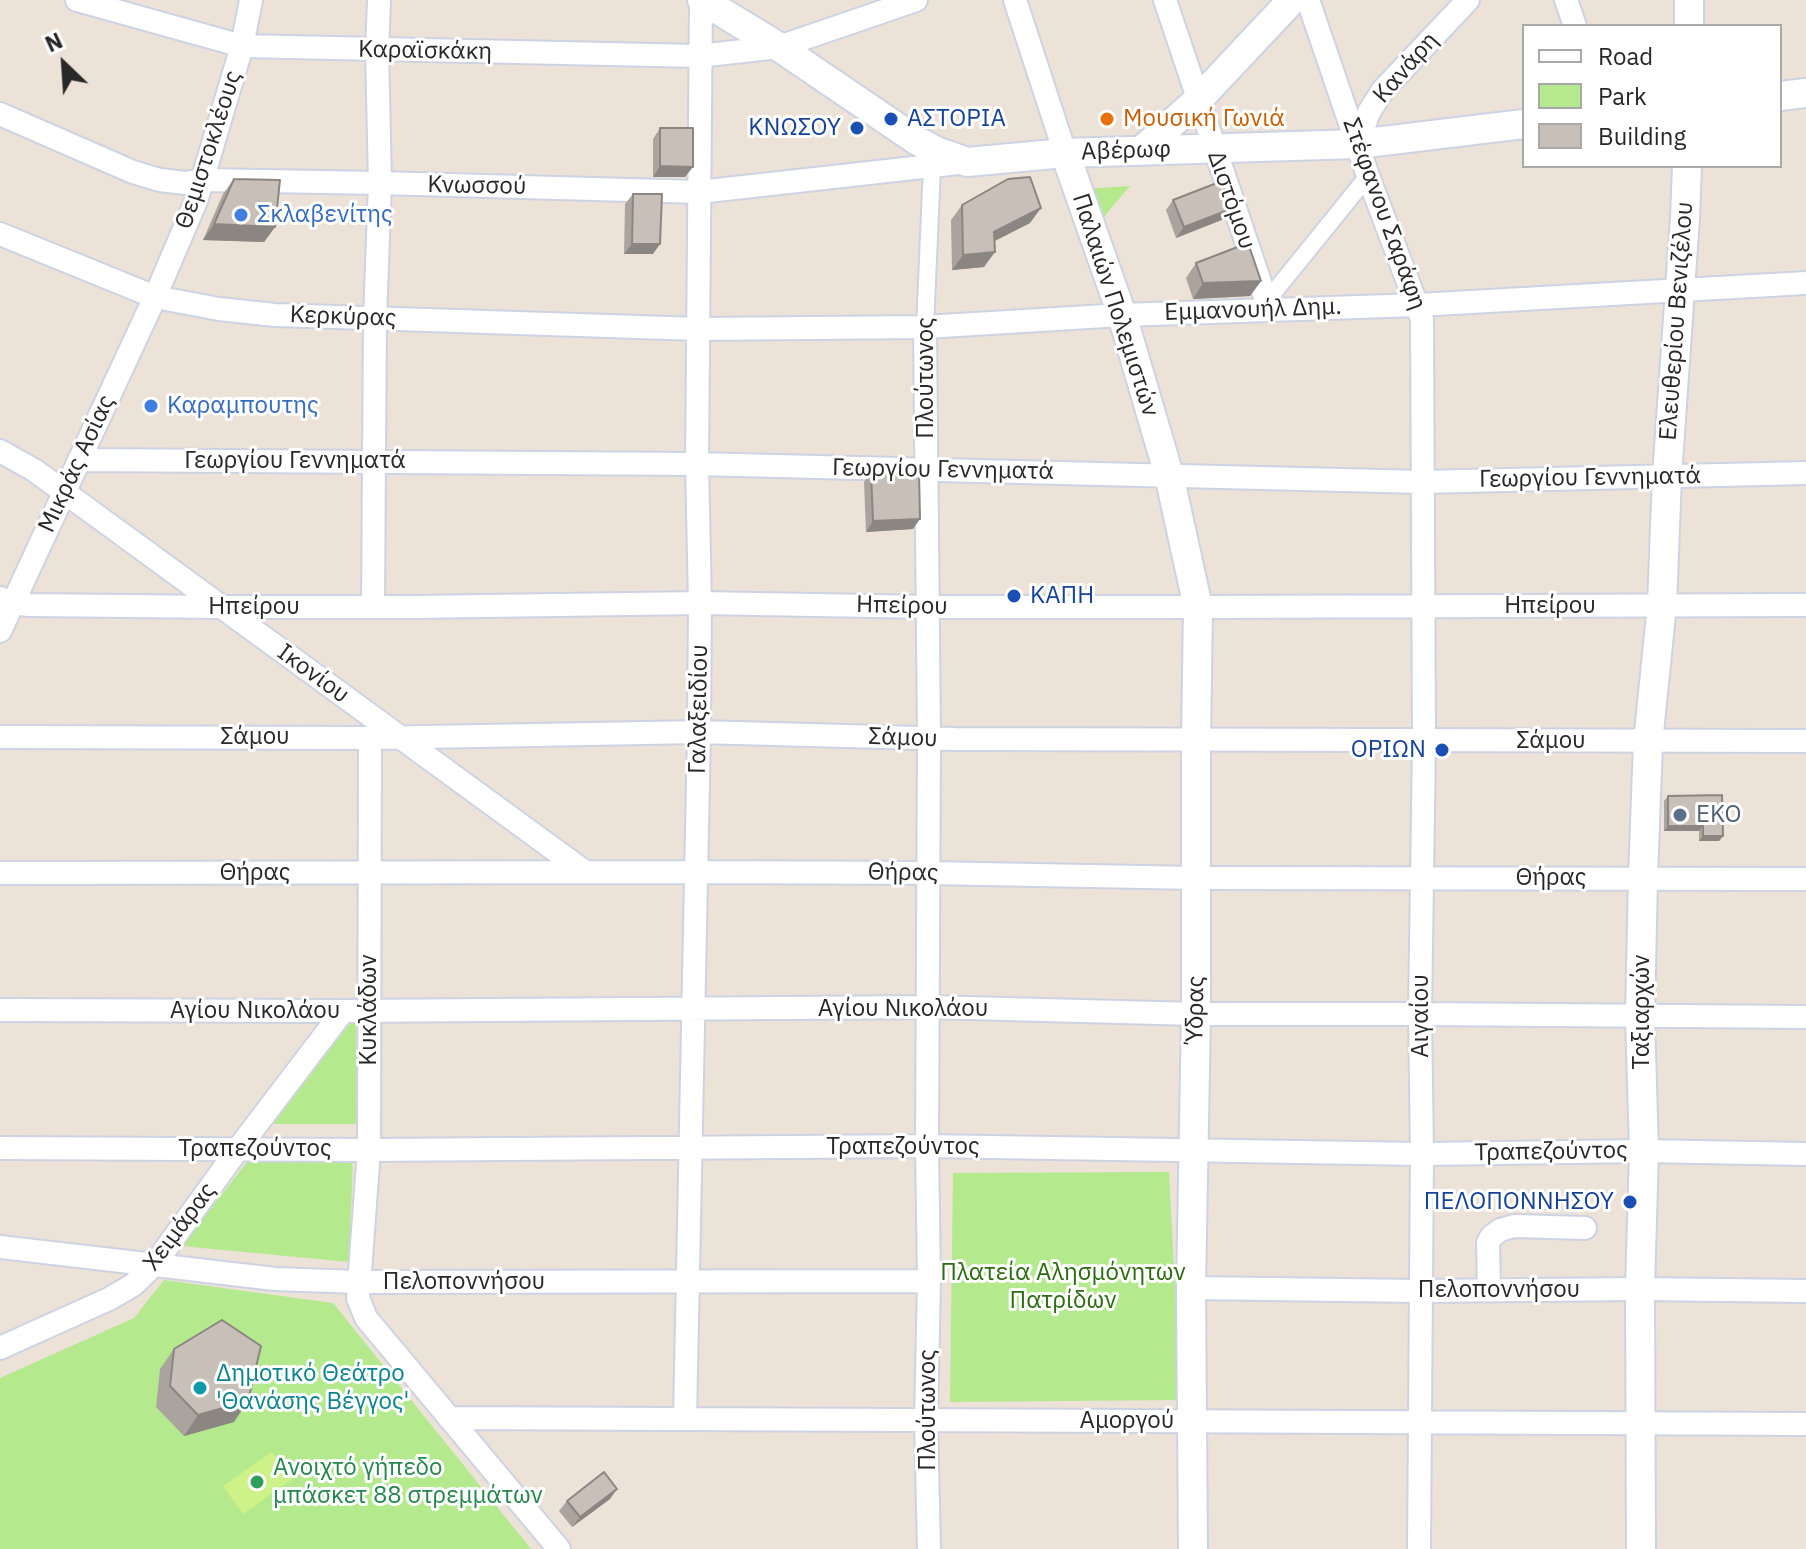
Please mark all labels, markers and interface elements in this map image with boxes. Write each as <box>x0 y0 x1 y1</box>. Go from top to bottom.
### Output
north arrow <box>24 24 104 104</box>
legend <box>1522 24 1782 168</box>
text: N <box>40 25 67 58</box>
street label: Κανάρη <box>1367 27 1445 109</box>
street label: Καραϊσκάκη <box>358 35 492 67</box>
text: Road <box>1598 40 1653 72</box>
street label: Θεμιστοκλέους <box>170 67 248 233</box>
text: Park <box>1598 80 1647 112</box>
place label: ΑΣΤΟΡΙΑ <box>907 105 1006 133</box>
place label: Μουσική Γωνιά <box>1123 105 1285 133</box>
marker: ΑΣΤΟΡΙΑ <box>882 110 900 128</box>
marker: Μουσική Γωνιά <box>1098 110 1116 128</box>
place label: ΚΝΩΣΟΥ <box>748 114 841 142</box>
street label: Στέφανου Σαράφη <box>1336 114 1432 314</box>
marker: ΚΝΩΣΟΥ <box>848 119 866 137</box>
text: Building <box>1598 120 1686 152</box>
street label: Αβέρωφ <box>1081 135 1171 167</box>
street label: Διστόμου <box>1201 147 1261 253</box>
street label: Κνωσσού <box>427 171 527 201</box>
street label: Παλαιών Πολεμιστών <box>1065 190 1165 420</box>
place label: Σκλαβενίτης <box>257 201 393 229</box>
street label: Ελευθερίου Βενιζέλου <box>1654 201 1700 441</box>
marker: Σκλαβενίτης <box>232 206 250 224</box>
street label: Εμμανουήλ Δημ. <box>1164 293 1342 327</box>
street label: Κερκύρας <box>289 301 397 333</box>
street label: Πλούτωνος <box>912 317 940 439</box>
street label: Μικράς Ασίας <box>33 391 121 537</box>
place label: Καραμπουτης <box>167 392 319 420</box>
marker: Καραμπουτης <box>142 397 160 415</box>
street label: Γεωργίου Γεννηματά <box>184 447 406 475</box>
street label: Γεωργίου Γεννηματά <box>832 454 1054 486</box>
street label: Γεωργίου Γεννηματά <box>1479 462 1701 494</box>
place label: ΚΑΠΗ <box>1030 582 1094 610</box>
marker: ΚΑΠΗ <box>1005 587 1023 605</box>
street label: Ηπείρου <box>856 591 948 621</box>
street label: Ηπείρου <box>1504 592 1596 620</box>
street label: Ηπείρου <box>208 593 300 621</box>
street label: Ικονίου <box>271 638 355 710</box>
street label: Γαλαξειδίου <box>683 644 715 774</box>
street label: Σάμου <box>868 722 938 754</box>
street label: Σάμου <box>220 723 290 751</box>
street label: Σάμου <box>1516 727 1586 755</box>
place label: ΟΡΙΩΝ <box>1351 736 1426 764</box>
marker: ΟΡΙΩΝ <box>1433 741 1451 759</box>
place label: EKO <box>1696 801 1742 829</box>
marker: EKO <box>1671 806 1689 824</box>
street label: Θήρας <box>867 858 939 888</box>
street label: Θήρας <box>220 859 290 887</box>
street label: Θήρας <box>1516 864 1586 892</box>
street label: Κυκλάδων <box>355 954 383 1066</box>
street label: Ταξιαρχών <box>1628 954 1656 1070</box>
street label: Αιγαίου <box>1407 974 1435 1058</box>
street label: Ύδρας <box>1181 976 1211 1044</box>
street label: Αγίου Νικολάου <box>818 995 988 1023</box>
street label: Αγίου Νικολάου <box>170 997 340 1025</box>
street label: Τραπεζούντος <box>826 1133 980 1161</box>
street label: Τραπεζούντος <box>178 1135 332 1163</box>
street label: Τραπεζούντος <box>1474 1136 1628 1168</box>
street label: Χειμάρας <box>138 1177 222 1277</box>
place label: ΠΕΛΟΠΟΝΝΗΣΟΥ <box>1424 1188 1614 1216</box>
marker: ΠΕΛΟΠΟΝΝΗΣΟΥ <box>1621 1193 1639 1211</box>
park label: Πλατεία Αλησμόνητων Πατρίδων <box>940 1259 1186 1315</box>
street label: Πελοποννήσου <box>383 1268 545 1296</box>
street label: Πελοποννήσου <box>1418 1276 1580 1304</box>
street label: Πλούτωνος <box>914 1349 942 1471</box>
place label: Δημοτικό Θεάτρο 'Θανάσης Βέγγος' <box>216 1360 409 1416</box>
marker: Δημοτικό Θεάτρο 'Θανάσης Βέγγος' <box>191 1379 209 1397</box>
street label: Αμοργού <box>1080 1407 1174 1435</box>
place label: Ανοιχτό γήπεδο μπάσκετ 88 στρεμμάτων <box>273 1454 543 1510</box>
marker: Ανοιχτό γήπεδο μπάσκετ 88 στρεμμάτων <box>248 1473 266 1491</box>

